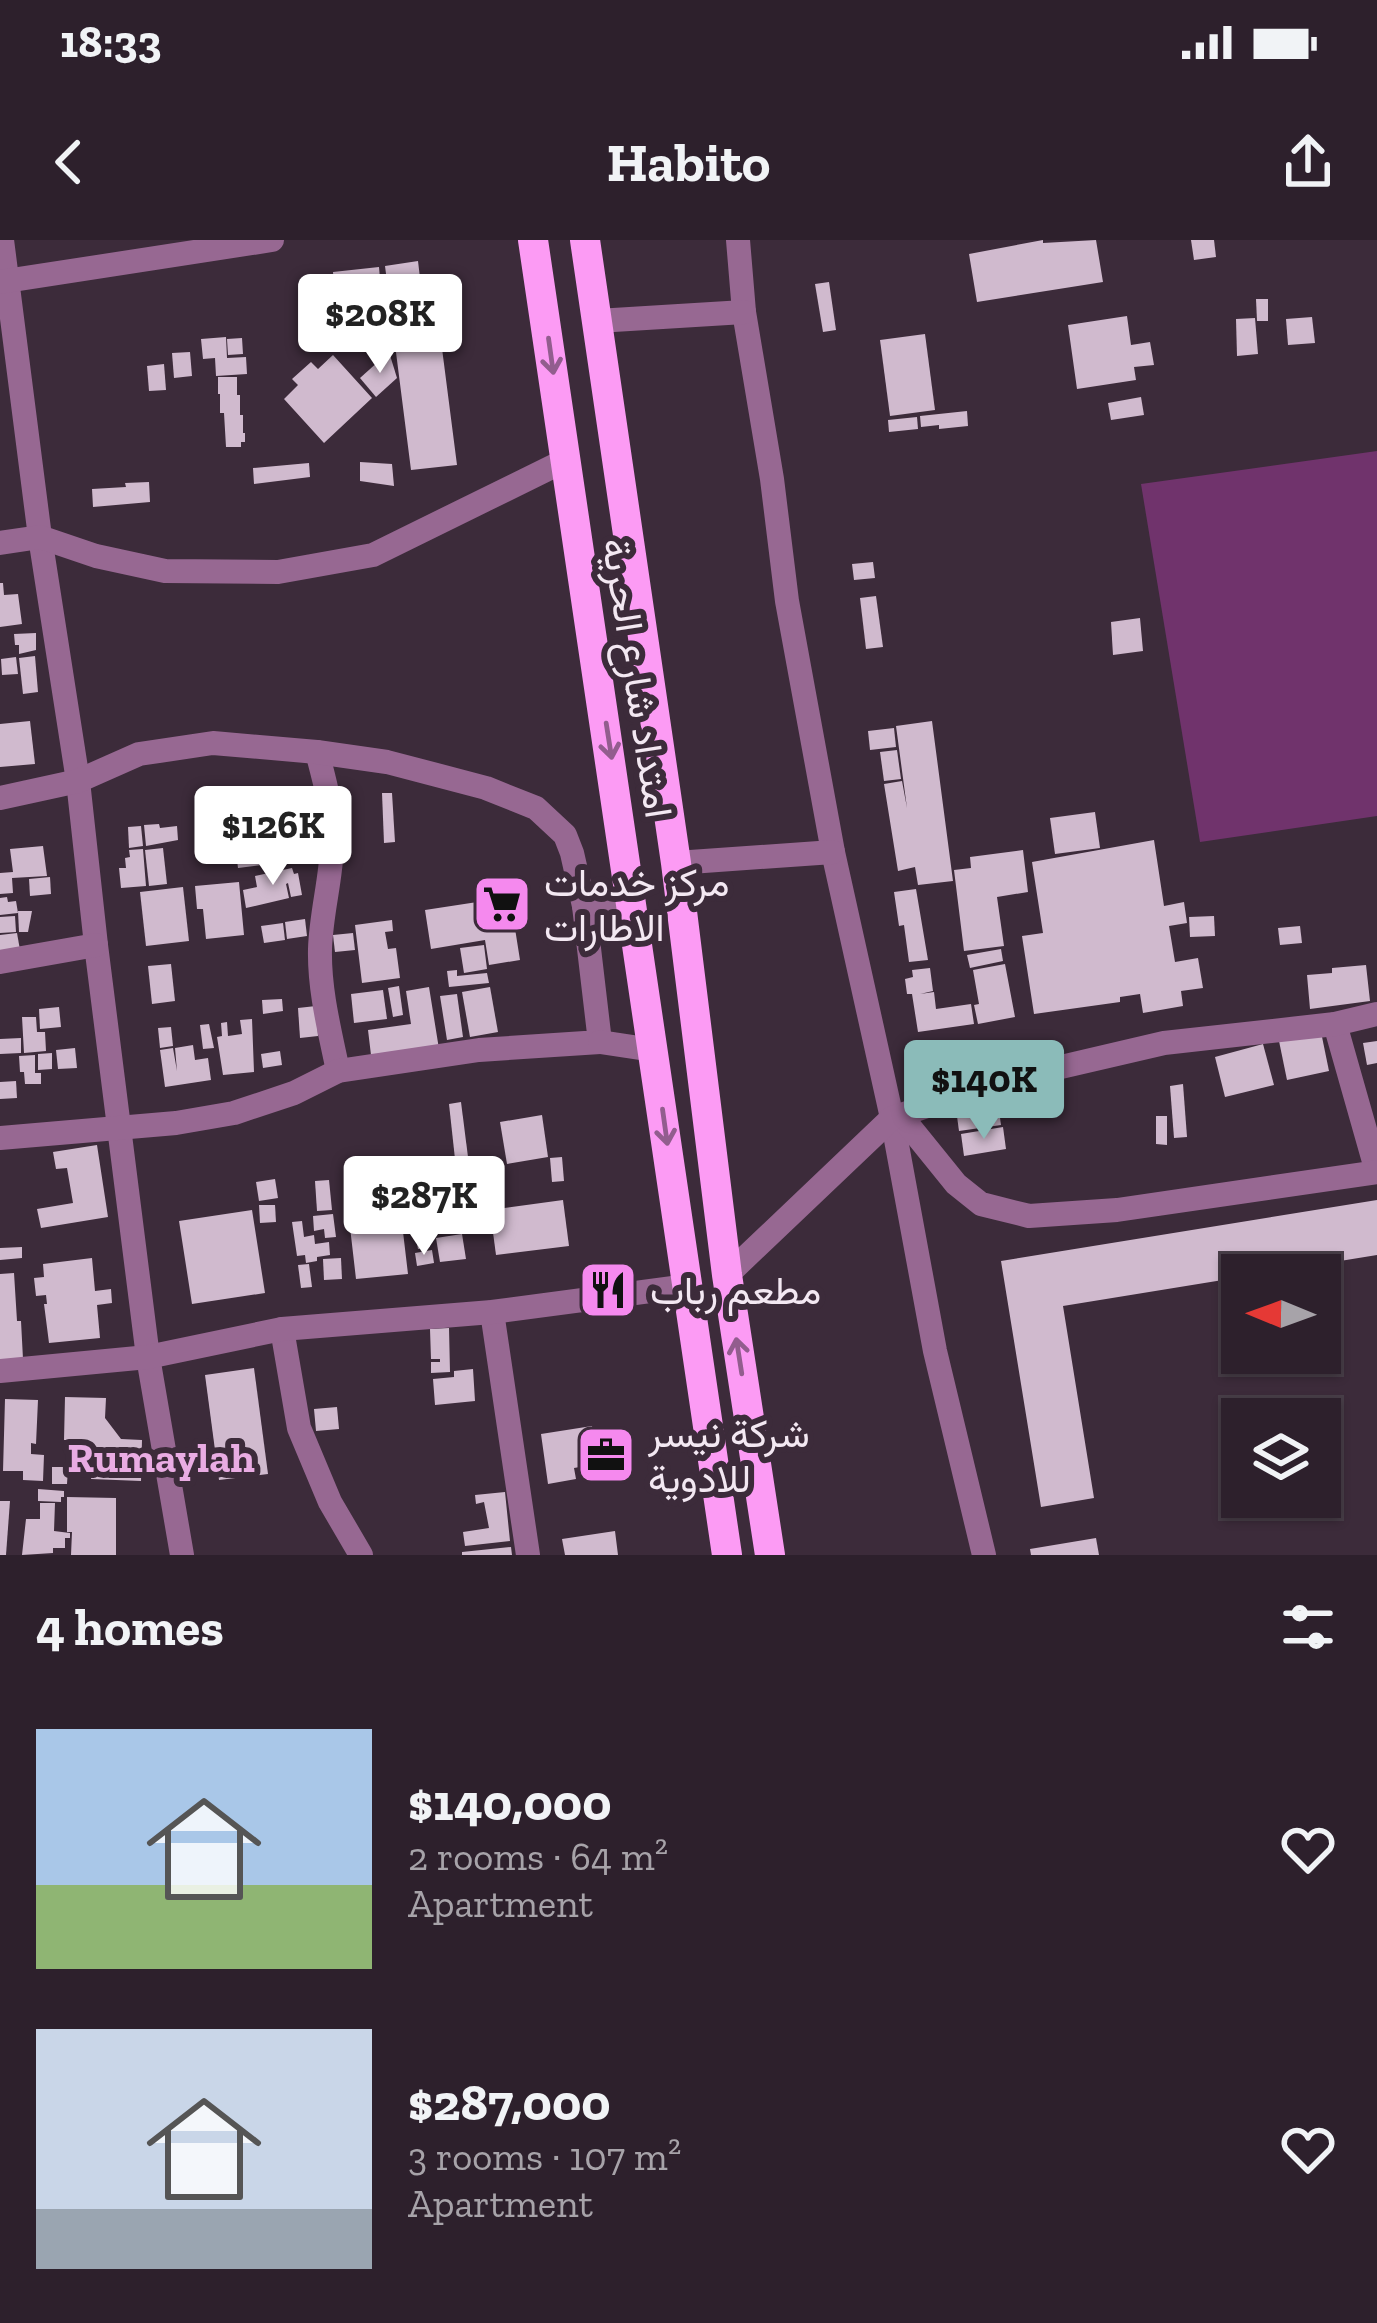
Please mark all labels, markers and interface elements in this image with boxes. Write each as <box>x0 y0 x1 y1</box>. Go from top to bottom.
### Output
text: 18:33 <box>60 15 162 69</box>
icon: back <box>36 129 102 195</box>
icon: share <box>1275 129 1341 195</box>
text: Habito <box>607 130 770 195</box>
pin: $208K <box>296 274 464 376</box>
text: $208K <box>325 289 435 336</box>
one-way arrow <box>540 335 563 374</box>
street label: امتداد شارع الحرية <box>589 535 683 822</box>
one-way arrow <box>598 721 621 760</box>
pin: $126K <box>189 786 357 888</box>
text: $126K <box>221 801 325 848</box>
place label: مركز خدمات الاطارات <box>544 859 729 952</box>
supermarket icon: مركز خدمات الاطارات <box>471 873 533 935</box>
pin: $140K <box>900 1040 1068 1142</box>
text: $140K <box>931 1055 1037 1102</box>
one-way arrow <box>654 1107 677 1146</box>
pin: $287K <box>340 1156 508 1258</box>
text: $287K <box>371 1171 477 1218</box>
north arrow <box>1221 1254 1341 1374</box>
map controls <box>1221 1254 1341 1518</box>
restaurant icon: مطعم رباب <box>577 1259 639 1321</box>
place label: مطعم رباب <box>650 1267 821 1316</box>
one-way arrow <box>727 1338 750 1377</box>
button: layers <box>1221 1398 1341 1518</box>
place label: شركة نيسر للادوية <box>647 1410 810 1503</box>
office icon: شركة نيسر للادوية <box>575 1424 637 1486</box>
district label: Rumaylah <box>67 1432 255 1483</box>
icon: filters <box>1275 1594 1341 1660</box>
text: 4 homes <box>36 1597 224 1658</box>
text: $140,000 <box>408 1772 612 1833</box>
icon: home <box>132 1777 276 1921</box>
icon: heart <box>1275 1816 1341 1882</box>
text: 2 rooms · 64 m² <box>408 1833 668 1880</box>
text: Apartment <box>408 1880 593 1927</box>
text: $287,000 <box>408 2072 611 2133</box>
icon: home <box>132 2077 276 2221</box>
icon: heart <box>1275 2116 1341 2182</box>
text: 3 rooms · 107 m² <box>408 2133 681 2180</box>
text: Apartment <box>408 2180 593 2227</box>

